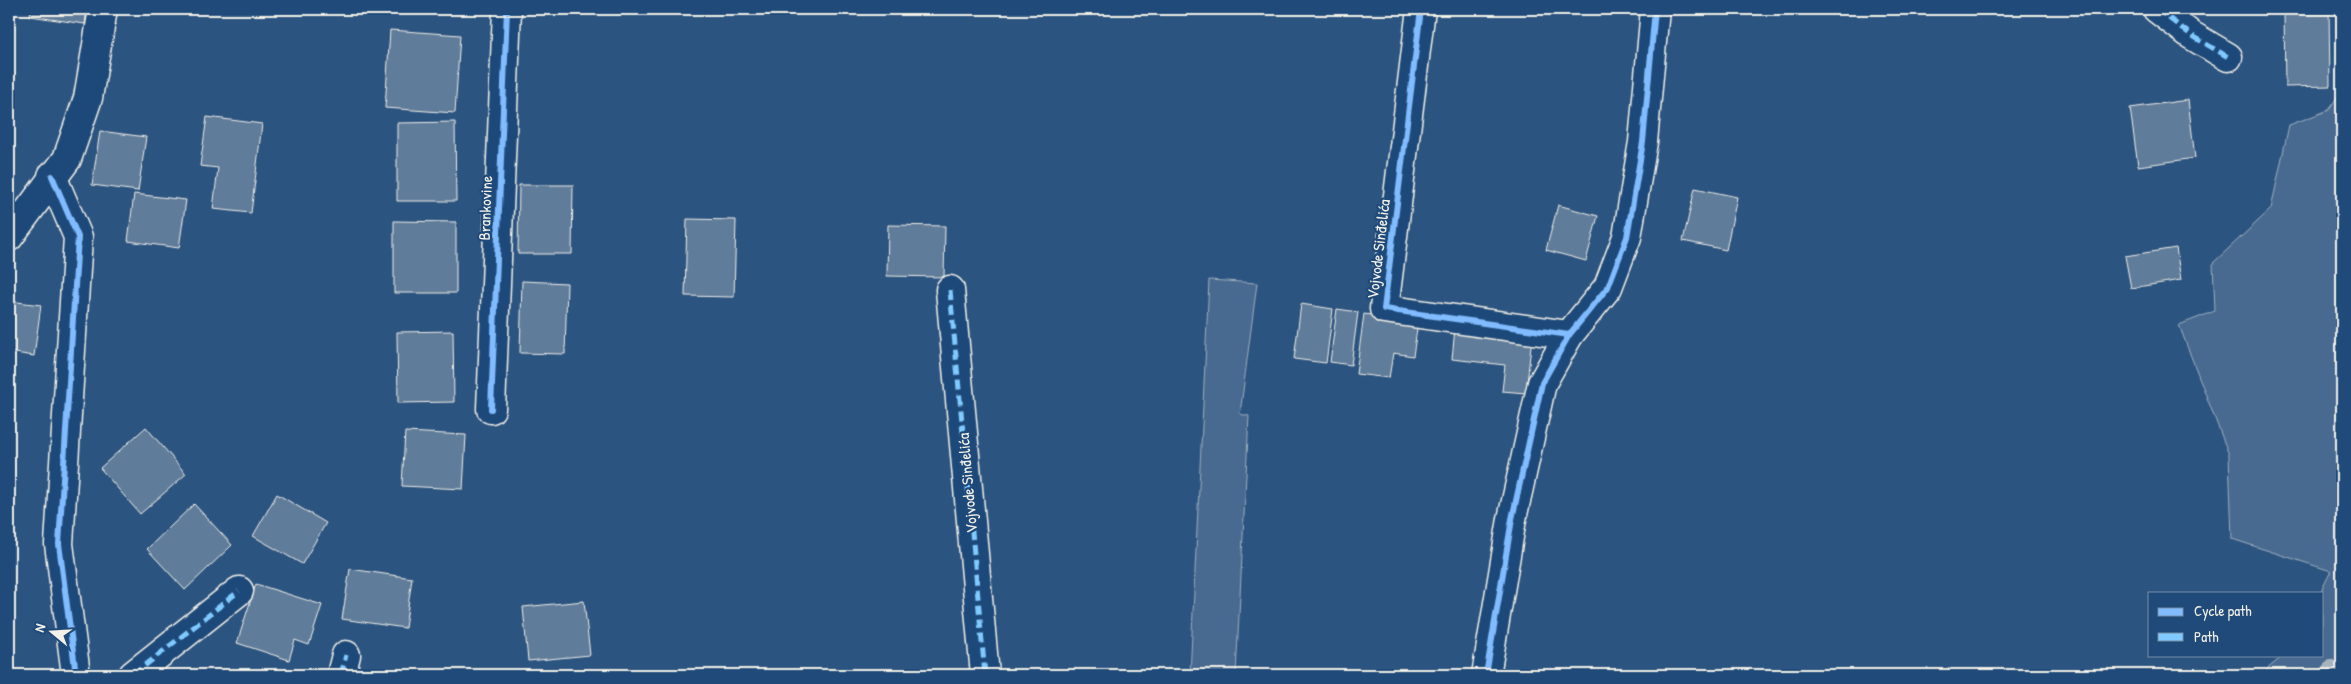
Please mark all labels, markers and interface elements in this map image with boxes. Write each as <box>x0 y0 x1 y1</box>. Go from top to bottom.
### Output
street label: Brankovine <box>473 175 497 241</box>
street label: Vojvode Sinđelića <box>1361 198 1395 300</box>
street label: Vojvode Sinđelića <box>952 432 982 534</box>
legend <box>2148 592 2324 656</box>
text: Cycle path <box>2194 600 2252 621</box>
north arrow <box>28 606 78 656</box>
text: N <box>29 621 50 634</box>
text: Path <box>2194 626 2219 647</box>

